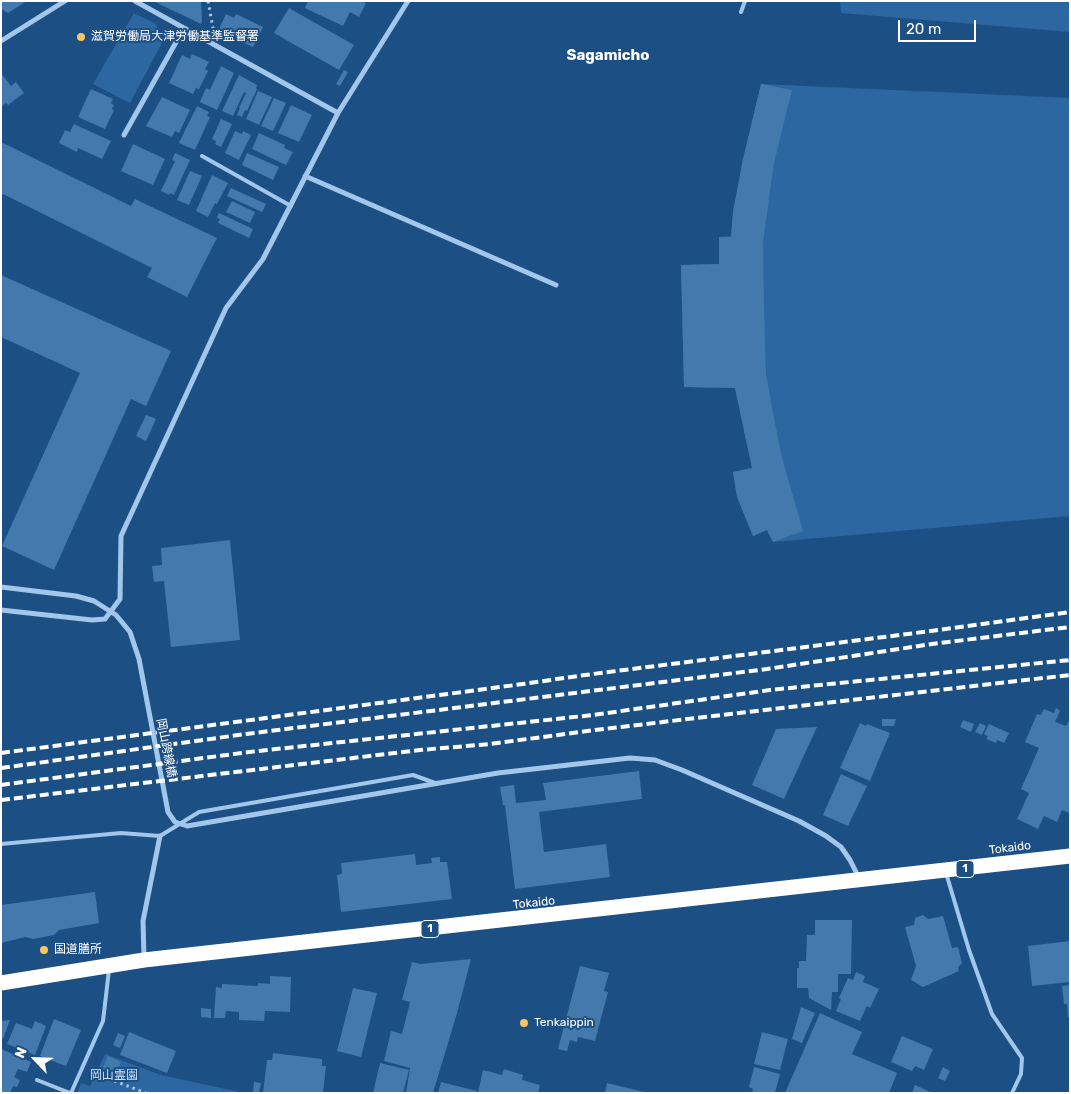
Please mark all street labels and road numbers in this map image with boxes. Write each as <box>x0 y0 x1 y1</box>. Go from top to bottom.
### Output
street label: 岡山跨線橋 <box>153 717 179 779</box>
street label: Tokaido <box>988 838 1032 858</box>
road number: 1 <box>956 861 974 878</box>
street label: Tokaido <box>512 894 556 912</box>
road number: 1 <box>421 921 439 938</box>

